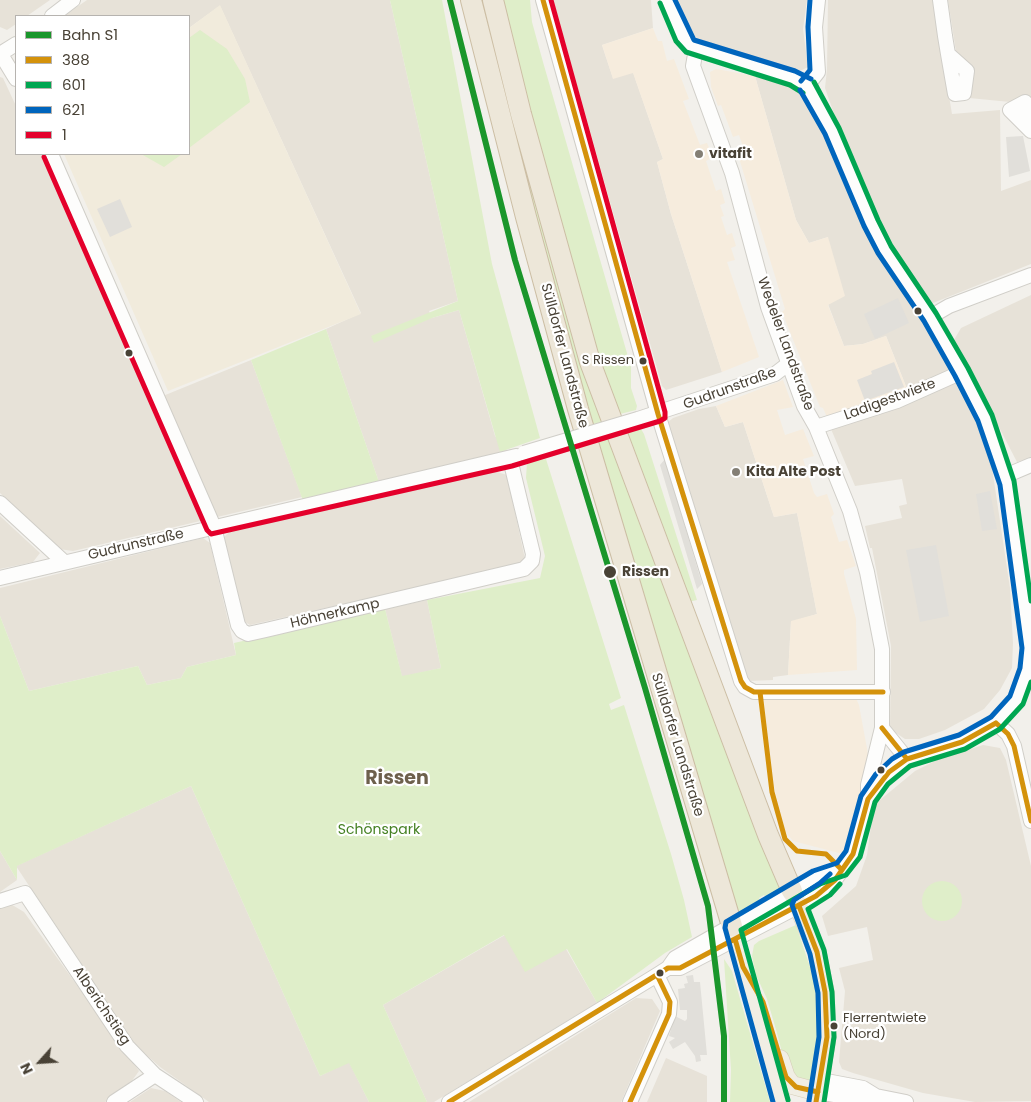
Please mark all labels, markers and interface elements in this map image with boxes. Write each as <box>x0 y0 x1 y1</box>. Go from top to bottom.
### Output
legend <box>15 15 190 155</box>
text: Bahn S1 <box>62 24 118 45</box>
text: 388 <box>62 49 90 70</box>
text: 601 <box>62 74 86 95</box>
text: 621 <box>62 99 85 120</box>
text: 1 <box>62 124 67 145</box>
place label: vitafit <box>709 146 752 162</box>
marker: vitafit <box>693 148 705 160</box>
street label: Wedeler Landstraße <box>753 275 817 413</box>
street label: Sülldorfer Landstraße <box>537 282 591 430</box>
unlabelled marker <box>913 306 923 316</box>
unlabelled marker <box>124 348 134 358</box>
place label: S Rissen <box>582 353 634 369</box>
marker: S Rissen <box>638 356 648 366</box>
street label: Gudrunstraße <box>681 364 779 414</box>
street label: Ladigestwiete <box>842 376 938 424</box>
place label: Kita Alte Post <box>746 464 841 480</box>
marker: Kita Alte Post <box>730 466 742 478</box>
street label: Gudrunstraße <box>86 526 186 564</box>
marker: Rissen <box>602 564 618 580</box>
place label: Rissen <box>622 564 669 580</box>
street label: Höhnerkamp <box>289 596 381 632</box>
street label: Sülldorfer Landstraße <box>647 671 707 819</box>
unlabelled marker <box>876 765 886 775</box>
district label: Rissen <box>365 768 429 790</box>
park label: Schönspark <box>338 822 420 838</box>
street label: Alberichstieg <box>69 964 133 1048</box>
unlabelled marker <box>655 968 665 978</box>
place label: Flerrentwiete (Nord) <box>843 1011 926 1042</box>
marker: Flerrentwiete (Nord) <box>829 1021 839 1031</box>
north arrow <box>15 1037 65 1087</box>
text: N <box>15 1059 38 1078</box>

